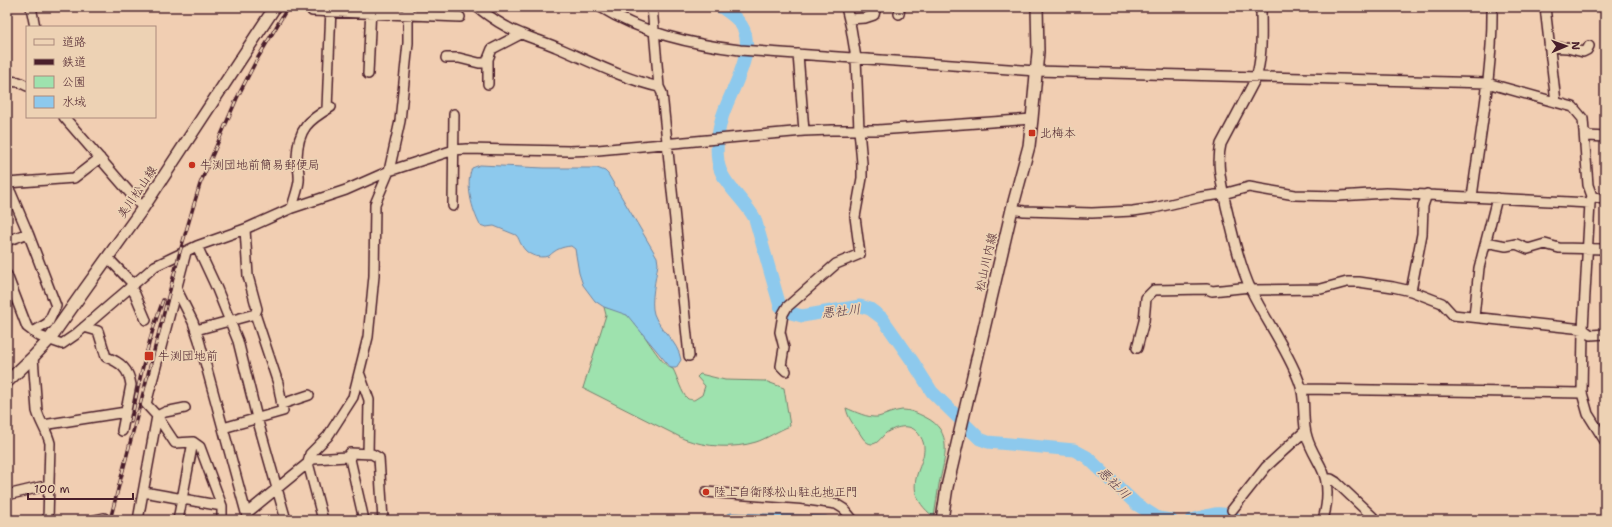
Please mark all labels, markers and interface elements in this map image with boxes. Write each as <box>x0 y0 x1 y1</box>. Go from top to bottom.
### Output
legend <box>26 26 156 118</box>
north arrow <box>1546 26 1586 66</box>
text: 道路 <box>62 34 86 50</box>
text: N <box>1568 41 1583 51</box>
text: 鉄道 <box>62 54 86 70</box>
text: 公園 <box>62 74 86 90</box>
text: 水域 <box>62 94 86 110</box>
place label: 北梅本 <box>1040 125 1076 141</box>
marker: 北梅本 <box>1027 128 1037 138</box>
place label: 牛渕団地前簡易郵便局 <box>200 157 320 173</box>
marker: 牛渕団地前簡易郵便局 <box>187 160 197 170</box>
street label: 美川松山線 <box>114 163 160 221</box>
street label: 松山川内線 <box>971 231 1001 293</box>
water label: 悪社川 <box>821 301 861 321</box>
place label: 牛渕団地前 <box>158 348 218 364</box>
marker: 牛渕団地前 <box>143 350 155 362</box>
water label: 悪社川 <box>1094 463 1134 503</box>
scale bar <box>28 475 133 501</box>
text: 100 m <box>34 481 70 497</box>
place label: 陸上自衛隊松山駐屯地正門 <box>714 484 858 500</box>
marker: 陸上自衛隊松山駐屯地正門 <box>701 487 711 497</box>

